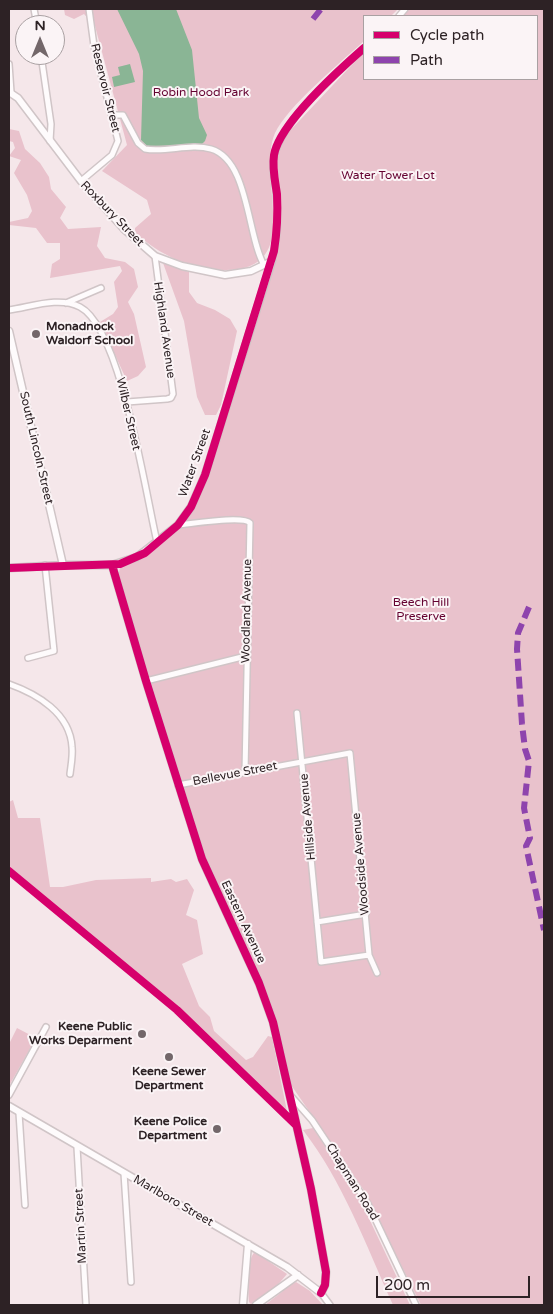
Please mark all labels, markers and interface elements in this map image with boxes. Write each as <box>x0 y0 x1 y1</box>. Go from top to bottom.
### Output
north arrow <box>15 15 65 65</box>
legend <box>363 15 538 80</box>
text: N <box>34 17 46 34</box>
text: Cycle path <box>410 26 484 44</box>
street label: Reservoir Street <box>87 42 123 134</box>
text: Path <box>410 51 443 69</box>
park label: Robin Hood Park <box>153 86 249 100</box>
park label: Water Tower Lot <box>341 169 435 183</box>
street label: Roxbury Street <box>77 178 147 250</box>
street label: Highland Avenue <box>150 281 178 379</box>
place label: Monadnock Waldorf School <box>46 320 133 348</box>
marker: Monadnock Waldorf School <box>30 328 42 340</box>
street label: Wilber Street <box>113 376 143 452</box>
street label: South Lincoln Street <box>16 390 56 506</box>
street label: Water Street <box>176 427 214 499</box>
street label: Woodland Avenue <box>239 559 255 663</box>
park label: Beech Hill Preserve <box>393 596 449 624</box>
street label: Bellevue Street <box>192 759 278 789</box>
street label: Hillside Avenue <box>297 773 319 861</box>
street label: Woodside Avenue <box>349 812 373 916</box>
street label: Eastern Avenue <box>218 878 268 966</box>
place label: Keene Public Works Deparment <box>29 1020 132 1048</box>
marker: Keene Public Works Deparment <box>136 1028 148 1040</box>
marker: Keene Sewer Department <box>163 1051 175 1063</box>
place label: Keene Sewer Department <box>132 1065 206 1093</box>
place label: Keene Police Department <box>134 1115 207 1143</box>
marker: Keene Police Department <box>211 1123 223 1135</box>
street label: Chapman Road <box>322 1141 382 1223</box>
street label: Marlboro Street <box>130 1172 216 1230</box>
street label: Martin Street <box>72 1188 90 1264</box>
scale bar <box>378 1266 532 1298</box>
text: 200 m <box>384 1276 430 1294</box>

